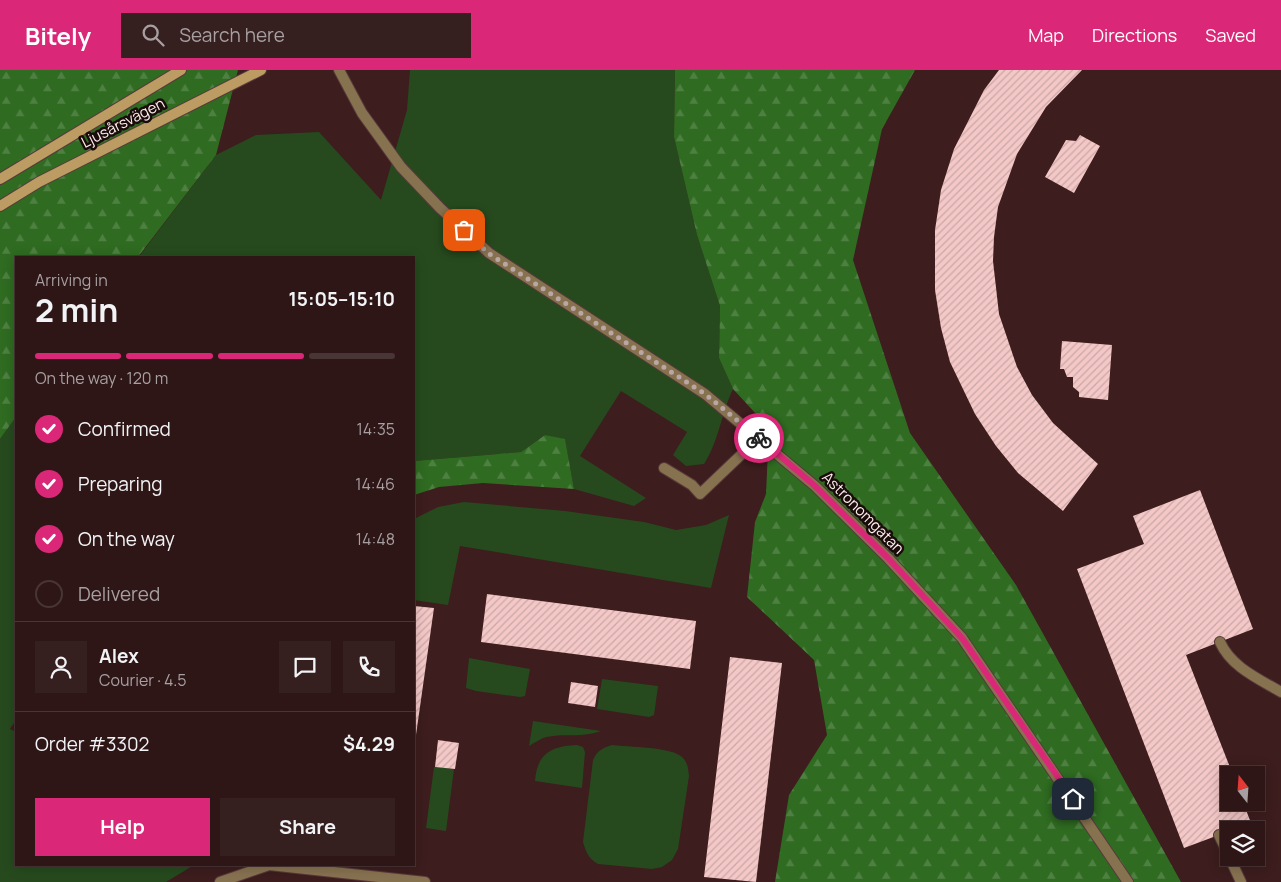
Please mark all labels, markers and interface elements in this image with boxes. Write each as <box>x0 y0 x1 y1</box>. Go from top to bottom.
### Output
search box <box>121 13 471 58</box>
text: Bitely <box>25 19 91 52</box>
icon: search <box>139 21 167 49</box>
text: Search here <box>179 22 285 48</box>
text: Map <box>1028 23 1064 47</box>
text: Directions <box>1092 23 1177 47</box>
text: Saved <box>1205 23 1256 47</box>
street label: Ljusårsvägen <box>77 92 168 153</box>
pin <box>443 209 485 251</box>
icon: bag <box>450 216 478 244</box>
text: Arriving in <box>35 269 108 291</box>
text: 15:05–15:10 <box>288 286 395 312</box>
text: 2 min <box>35 288 118 332</box>
text: On the way · 120 m <box>35 367 168 389</box>
courier <box>734 413 784 463</box>
icon: check <box>35 415 63 443</box>
text: Confirmed <box>78 416 171 442</box>
text: 14:35 <box>356 418 395 440</box>
icon: bike <box>745 424 773 452</box>
street label: Astronomgatan <box>818 467 909 558</box>
icon: check <box>35 470 63 498</box>
text: Preparing <box>78 471 163 497</box>
text: 14:46 <box>355 473 395 495</box>
icon: check <box>35 525 63 553</box>
text: On the way <box>78 526 175 552</box>
text: 14:48 <box>356 528 395 550</box>
text: Delivered <box>78 581 160 607</box>
button: person <box>35 641 87 693</box>
button: chat <box>279 641 331 693</box>
button: phone <box>343 641 395 693</box>
text: Alex <box>99 643 139 669</box>
text: Courier · 4.5 <box>99 669 186 691</box>
text: Order #3302 <box>35 731 149 757</box>
text: $4.29 <box>343 731 395 757</box>
north arrow <box>1220 766 1265 811</box>
map controls <box>1220 766 1265 866</box>
pin <box>1052 778 1094 820</box>
icon: home <box>1059 785 1087 813</box>
button: Help <box>35 798 210 856</box>
button: Share <box>220 798 395 856</box>
button: layers <box>1220 821 1265 866</box>

